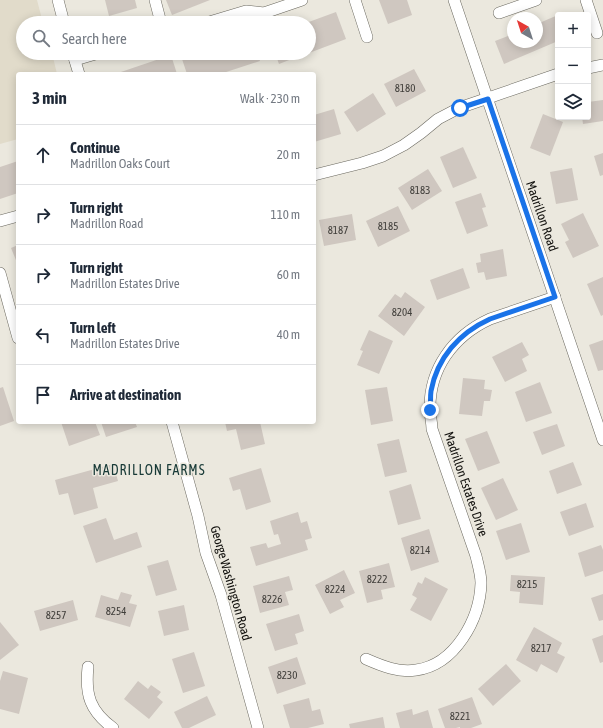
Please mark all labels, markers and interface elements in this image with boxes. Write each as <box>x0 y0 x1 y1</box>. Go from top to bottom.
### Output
north arrow <box>507 12 543 48</box>
map controls <box>555 12 591 120</box>
button: + <box>555 12 591 48</box>
search box <box>16 16 316 60</box>
icon: search <box>30 27 52 49</box>
text: Search here <box>62 30 127 47</box>
button: − <box>555 48 591 84</box>
house number: 8180 <box>395 82 415 94</box>
button: layers <box>555 84 591 120</box>
text: 3 min <box>32 88 67 108</box>
text: Walk · 230 m <box>240 91 300 106</box>
route start <box>451 99 469 117</box>
text: Continue <box>70 139 120 156</box>
icon: ahead <box>32 144 54 166</box>
text: 20 m <box>277 147 300 162</box>
text: Madrillon Oaks Court <box>70 156 170 171</box>
street label: Madrillon Road <box>523 179 561 253</box>
house number: 8183 <box>410 184 430 196</box>
text: Turn right <box>70 199 123 216</box>
icon: right <box>32 204 54 226</box>
text: 110 m <box>271 207 300 222</box>
text: Madrillon Road <box>70 216 144 231</box>
house number: 8185 <box>378 220 398 232</box>
house number: 8187 <box>328 224 348 236</box>
text: Turn right <box>70 259 123 276</box>
icon: right <box>32 264 54 286</box>
text: 60 m <box>277 267 300 282</box>
text: Madrillon Estates Drive <box>70 276 180 291</box>
house number: 8204 <box>392 306 412 318</box>
text: Turn left <box>70 319 116 336</box>
icon: left <box>32 324 54 346</box>
text: 40 m <box>277 327 300 342</box>
text: Madrillon Estates Drive <box>70 336 180 351</box>
icon: arrive <box>32 384 54 406</box>
text: Arrive at destination <box>70 386 181 403</box>
route end <box>421 401 439 419</box>
street label: Madrillon Estates Drive <box>441 430 491 538</box>
district label: MADRILLON FARMS <box>92 462 206 478</box>
street label: George Washington Road <box>207 524 255 642</box>
house number: 8214 <box>410 544 430 556</box>
house number: 8222 <box>367 573 387 585</box>
house number: 8215 <box>517 578 537 590</box>
house number: 8224 <box>325 583 345 595</box>
house number: 8226 <box>262 593 282 605</box>
house number: 8254 <box>106 605 126 617</box>
house number: 8257 <box>46 609 66 621</box>
house number: 8217 <box>531 642 551 654</box>
house number: 8230 <box>277 669 297 681</box>
house number: 8221 <box>450 710 470 722</box>

